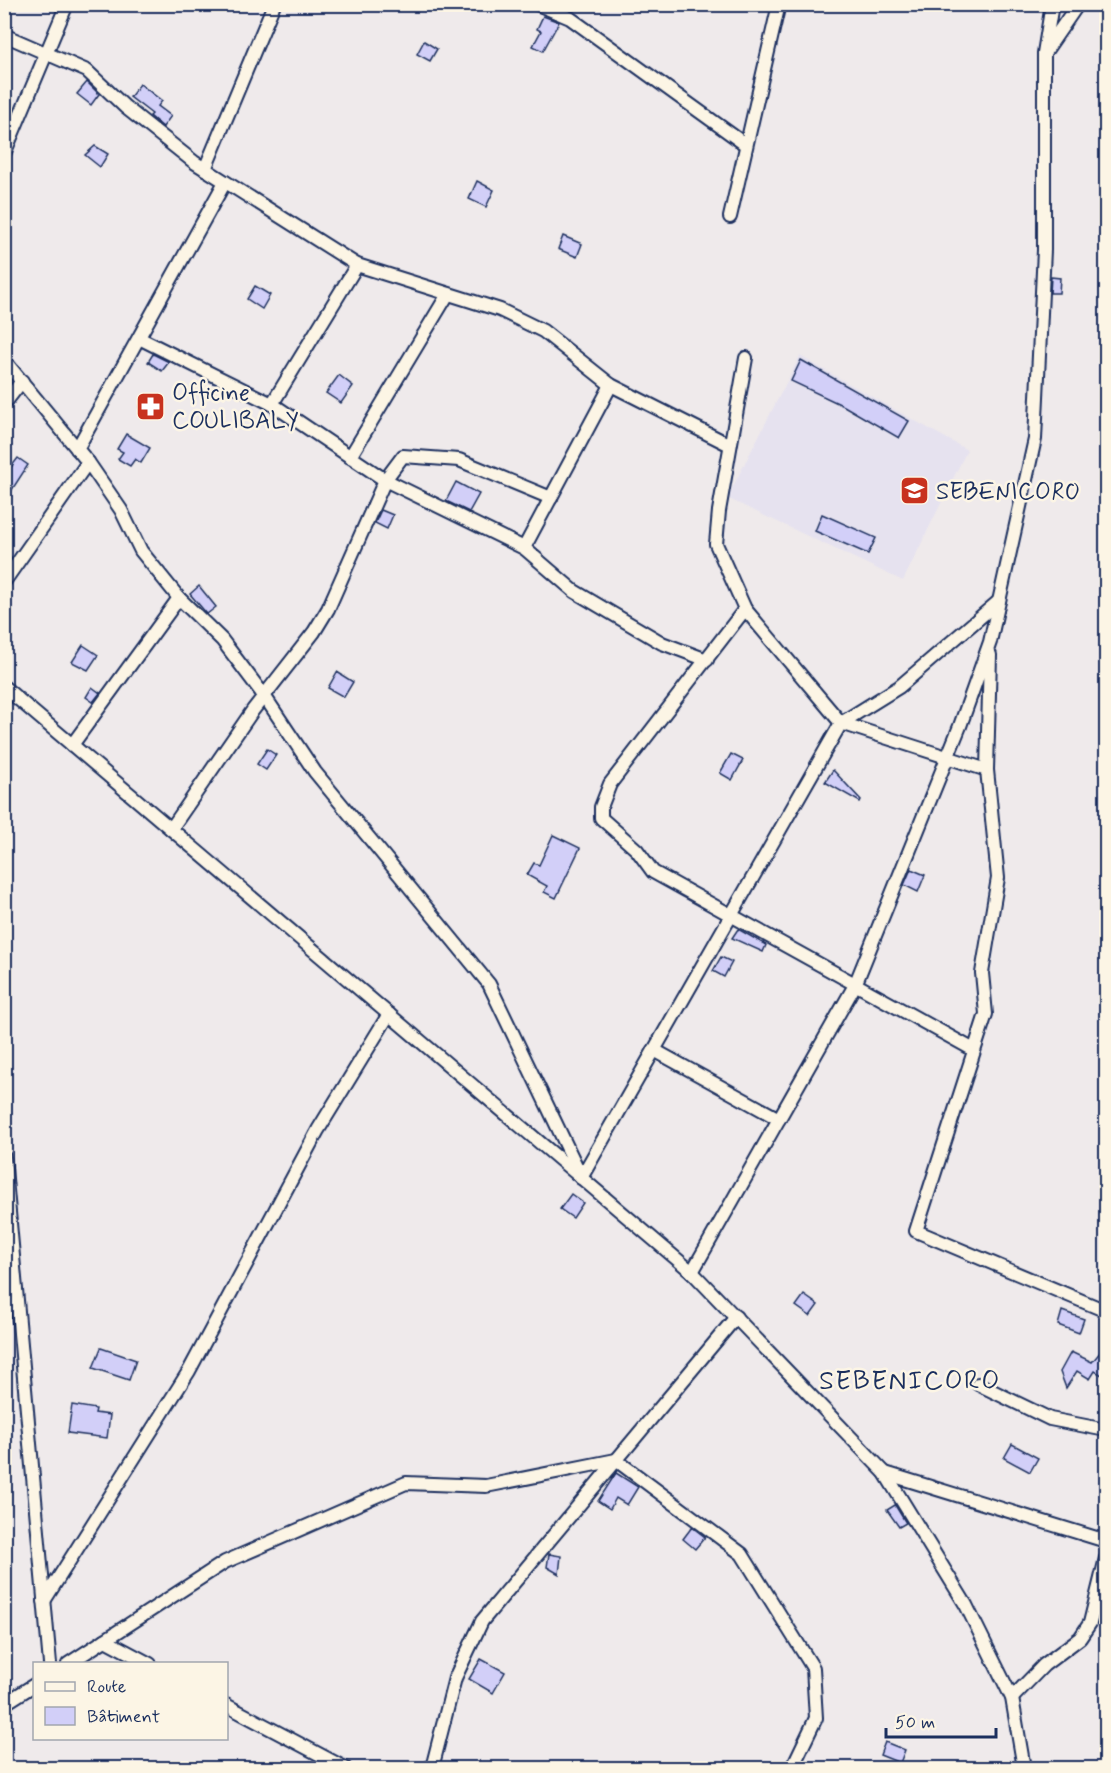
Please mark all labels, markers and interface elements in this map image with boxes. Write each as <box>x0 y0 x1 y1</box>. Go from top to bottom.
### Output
place label: Officine COULIBALY <box>172 378 299 437</box>
pharmacy icon: Officine COULIBALY <box>135 390 167 422</box>
school or university icon: SEBENICORO <box>899 475 931 507</box>
place label: SEBENICORO <box>936 477 1080 508</box>
district label: SEBENICORO <box>819 1364 1001 1399</box>
legend <box>33 1662 228 1740</box>
text: Route <box>87 1675 126 1699</box>
scale bar <box>886 1701 996 1739</box>
text: Bâtiment <box>87 1705 160 1729</box>
text: 50 m <box>895 1711 935 1735</box>

